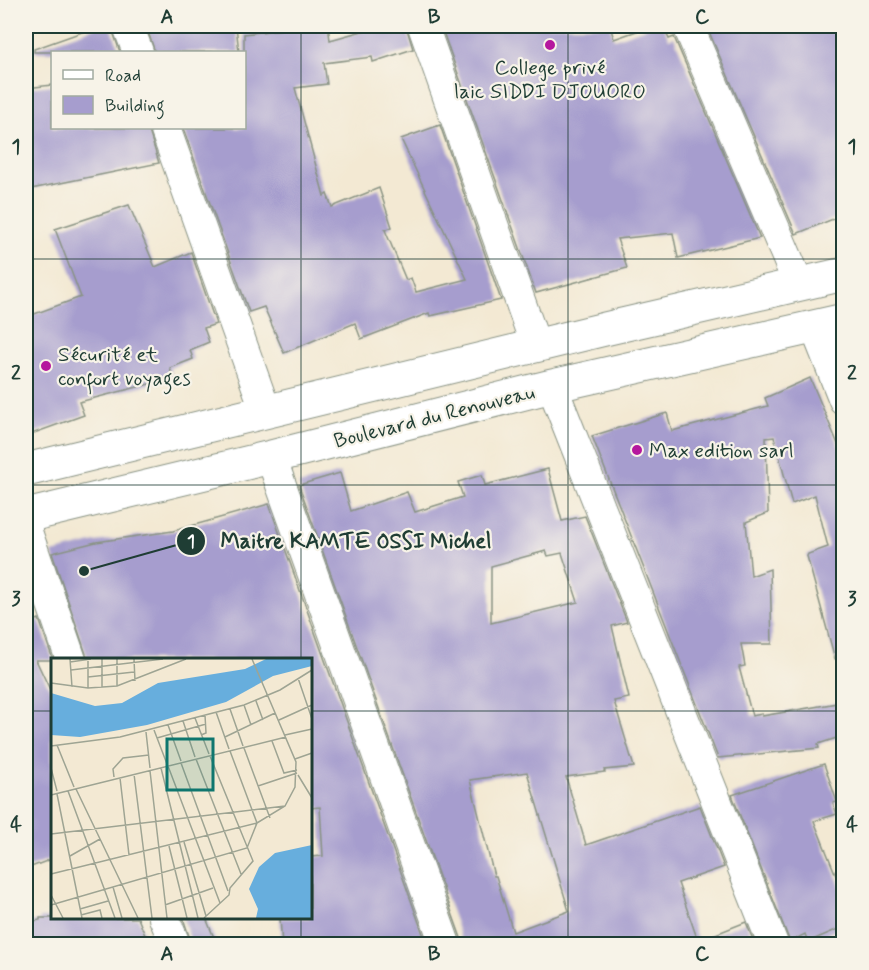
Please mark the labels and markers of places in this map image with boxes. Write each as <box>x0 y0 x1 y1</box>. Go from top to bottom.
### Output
marker: College privé laic SIDDI DJOUORO <box>543 38 557 52</box>
place label: College privé laic SIDDI DJOUORO <box>454 54 646 106</box>
place label: Sécurité et confort voyages <box>58 341 191 395</box>
marker: Sécurité et confort voyages <box>39 359 53 373</box>
place label: Max edition sarl <box>649 437 794 465</box>
marker: Max edition sarl <box>630 443 644 457</box>
callout: Maitre KAMTE OSSI Michel <box>176 521 505 561</box>

